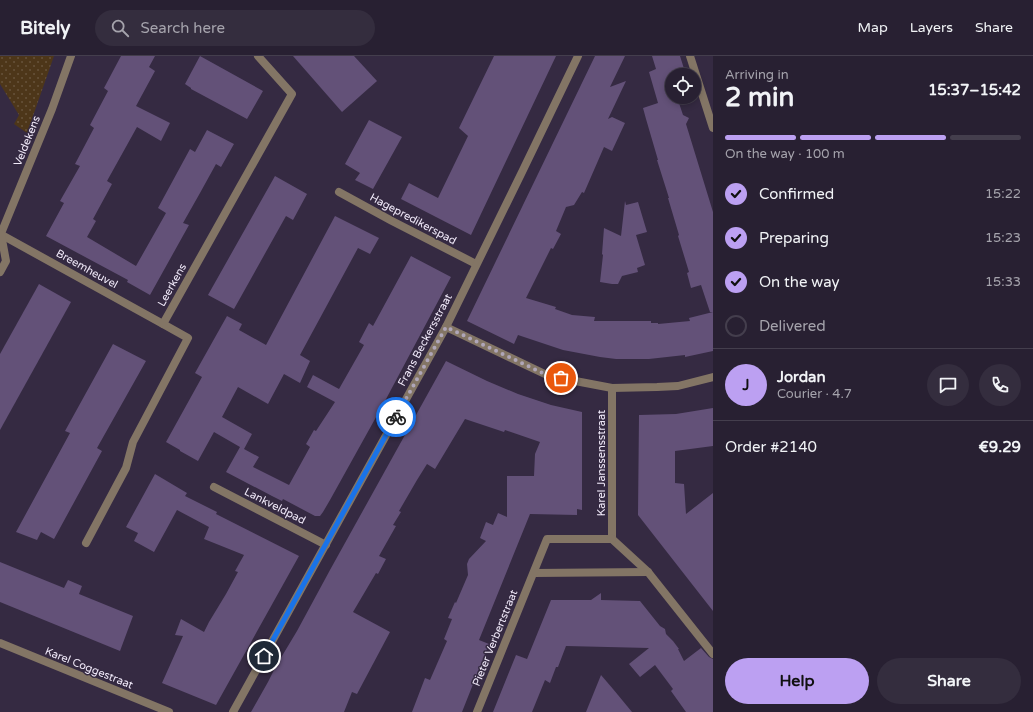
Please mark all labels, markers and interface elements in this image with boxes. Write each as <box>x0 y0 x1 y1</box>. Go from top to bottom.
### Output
search box <box>95 10 375 46</box>
text: Bitely <box>20 17 71 39</box>
icon: search <box>109 17 131 39</box>
text: Search here <box>141 19 225 37</box>
text: Map <box>858 19 888 36</box>
text: Layers <box>910 19 953 36</box>
text: Share <box>975 19 1013 36</box>
text: Arriving in <box>725 67 789 83</box>
map controls <box>665 68 701 104</box>
button: locate <box>665 68 701 104</box>
text: 15:37–15:42 <box>928 81 1021 99</box>
text: 2 min <box>725 82 794 113</box>
street label: Veldekens <box>11 114 43 168</box>
text: On the way · 100 m <box>725 146 845 162</box>
icon: check <box>725 183 747 205</box>
text: Confirmed <box>759 185 834 203</box>
text: 15:22 <box>985 186 1021 202</box>
street label: Hagepredikerspad <box>367 191 459 247</box>
icon: check <box>725 227 747 249</box>
text: Preparing <box>759 229 829 247</box>
text: 15:23 <box>985 230 1021 246</box>
street label: Breemheuvel <box>54 247 120 291</box>
street label: Leerkens <box>155 261 189 309</box>
icon: check <box>725 271 747 293</box>
text: On the way <box>759 273 839 291</box>
text: 15:33 <box>985 274 1021 290</box>
street label: Frans Beckersstraat <box>395 291 455 389</box>
text: Delivered <box>759 317 826 335</box>
pin <box>544 361 578 395</box>
button: chat <box>927 364 969 406</box>
button: phone <box>979 364 1021 406</box>
icon: bag <box>550 367 572 389</box>
text: Jordan <box>777 368 826 386</box>
text: J <box>743 376 750 394</box>
text: Courier · 4.7 <box>777 386 852 402</box>
courier <box>376 397 416 437</box>
icon: bike <box>385 406 407 428</box>
street label: Karel Janssensstraat <box>595 410 608 516</box>
text: Order #2140 <box>725 438 817 456</box>
text: €9.29 <box>979 438 1021 456</box>
street label: Lankveldpad <box>242 485 308 527</box>
street label: Pieter Verbertstraat <box>470 588 520 688</box>
pin <box>247 639 281 673</box>
street label: Karel Coggestraat <box>43 644 135 692</box>
icon: home <box>253 645 275 667</box>
button: Help <box>725 658 869 704</box>
button: Share <box>877 658 1021 704</box>

